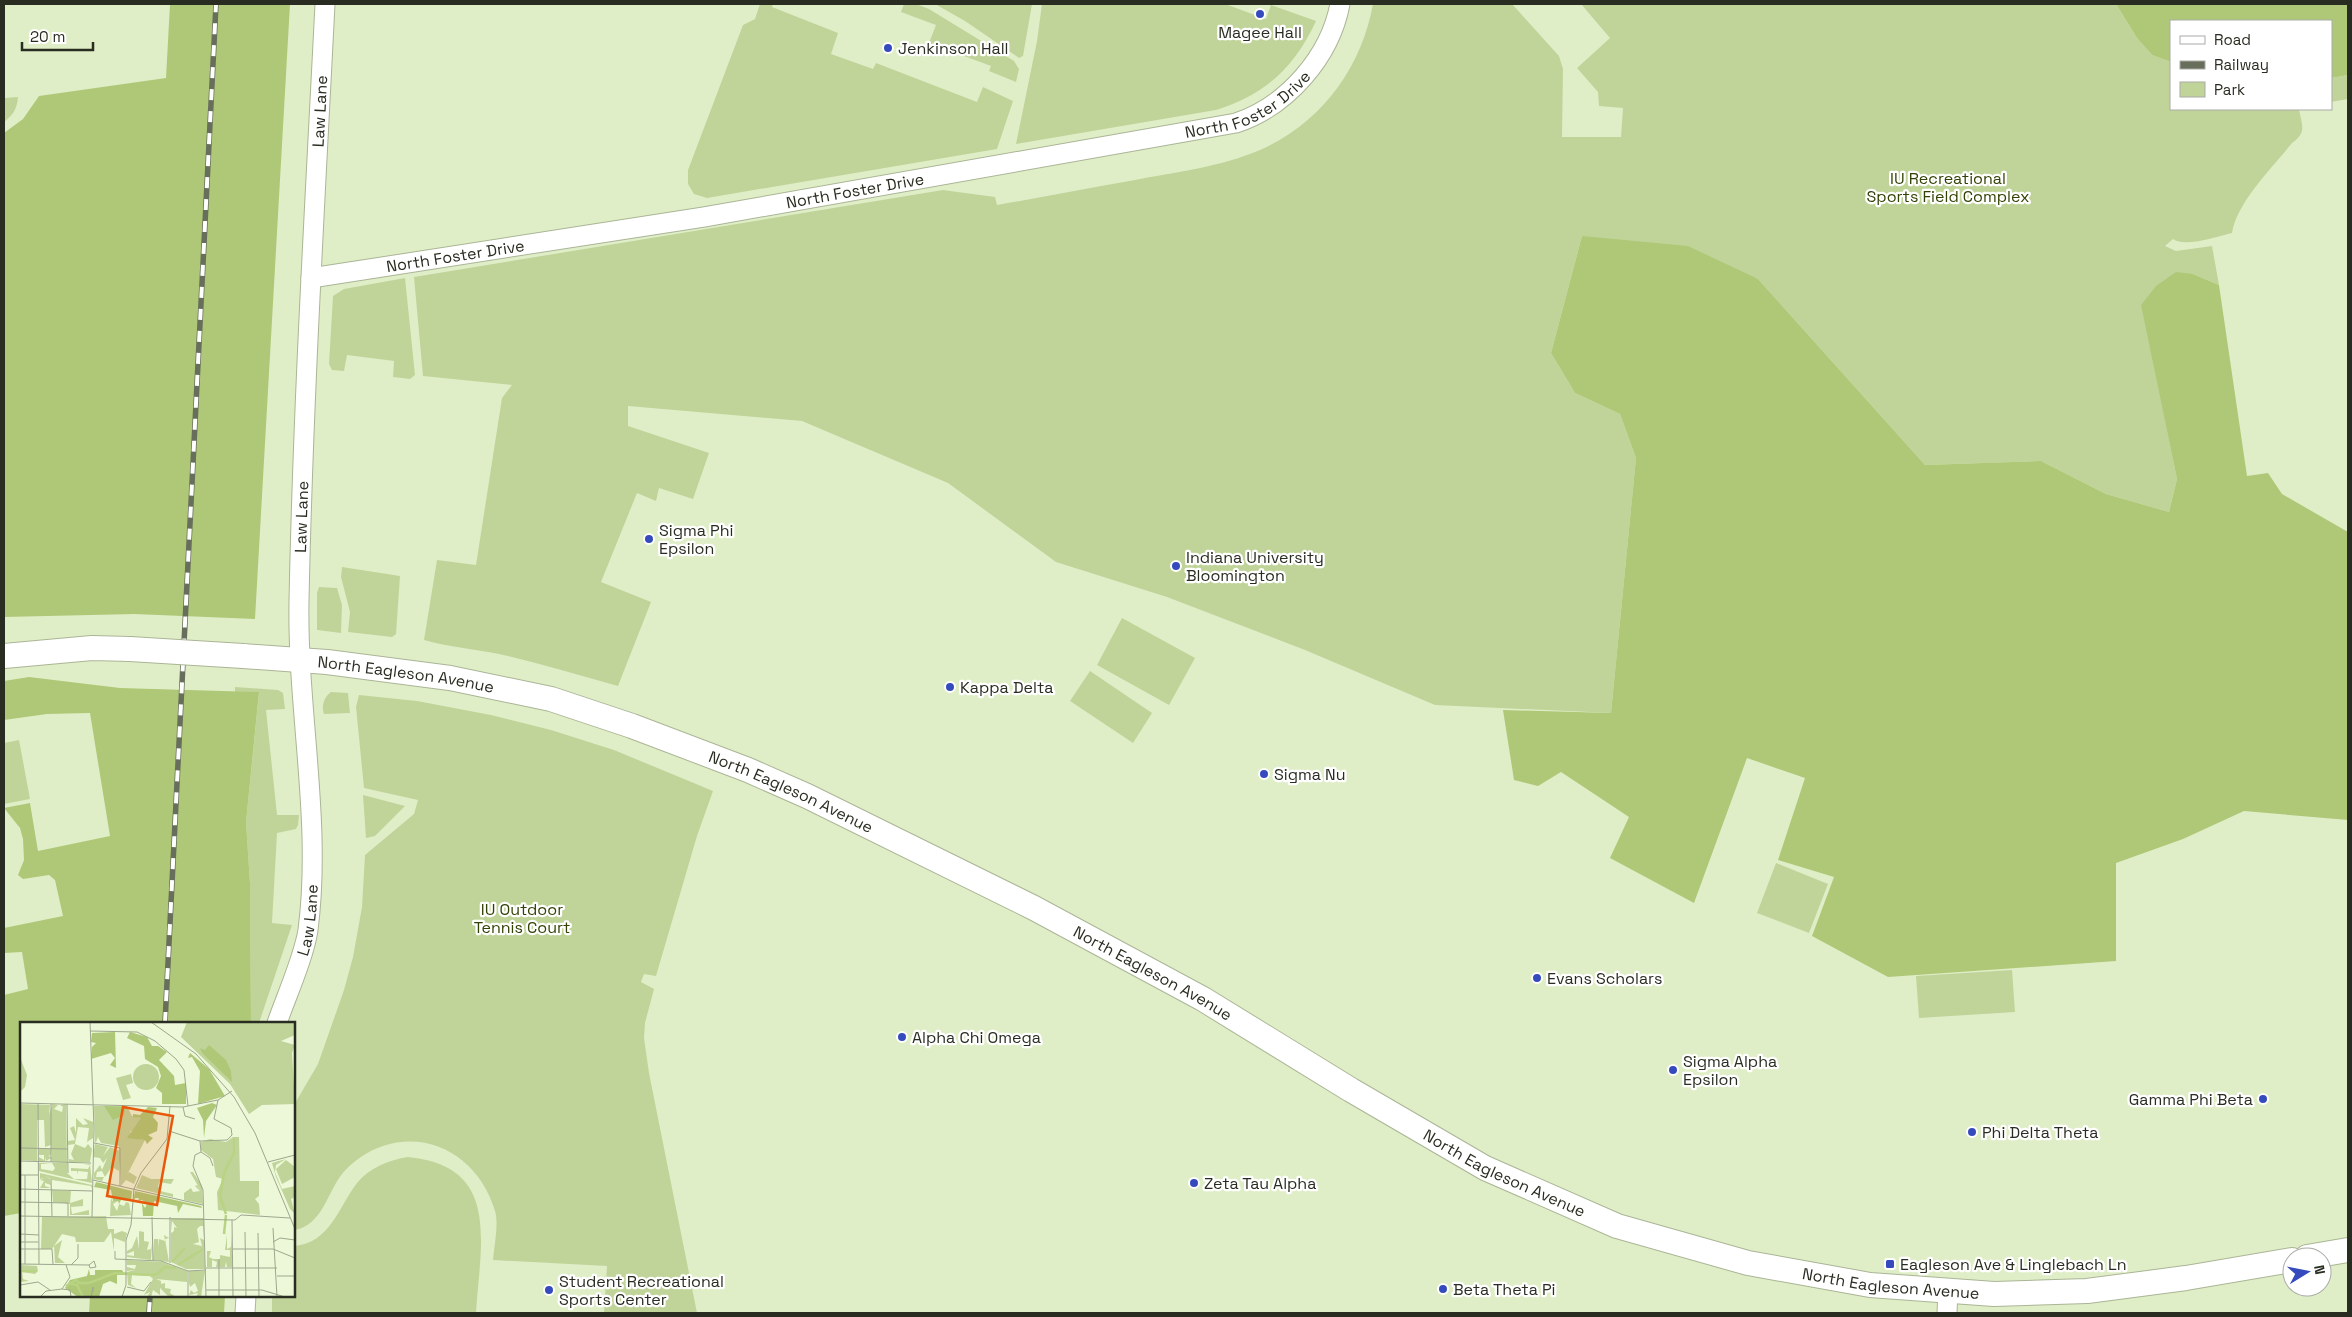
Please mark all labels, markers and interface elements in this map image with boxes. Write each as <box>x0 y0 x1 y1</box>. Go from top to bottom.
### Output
marker: Magee Hall <box>1254 8 1266 20</box>
scale bar <box>22 20 94 52</box>
legend <box>2170 20 2332 110</box>
place label: Magee Hall <box>1218 22 1302 43</box>
text: 20 m <box>30 27 65 46</box>
text: Road <box>2214 30 2251 49</box>
place label: Jenkinson Hall <box>898 38 1008 59</box>
marker: Jenkinson Hall <box>882 42 894 54</box>
text: Railway <box>2214 55 2269 74</box>
street label: North Foster Drive <box>1183 66 1315 142</box>
street label: Law Lane <box>307 75 332 148</box>
text: Park <box>2214 80 2245 99</box>
street label: North Foster Drive <box>784 168 926 213</box>
park label: IU Recreational Sports Field Complex <box>1867 168 2029 207</box>
street label: North Foster Drive <box>385 235 526 277</box>
street label: Law Lane <box>290 480 313 553</box>
place label: Sigma Phi Epsilon <box>659 520 733 559</box>
marker: Sigma Phi Epsilon <box>643 533 655 545</box>
place label: Indiana University Bloomington <box>1186 547 1324 586</box>
marker: Indiana University Bloomington <box>1170 560 1182 572</box>
street label: North Eagleson Avenue <box>317 651 496 697</box>
place label: Kappa Delta <box>960 677 1053 698</box>
marker: Kappa Delta <box>944 681 956 693</box>
street label: North Eagleson Avenue <box>706 746 877 838</box>
place label: Sigma Nu <box>1274 764 1346 785</box>
marker: Sigma Nu <box>1258 768 1270 780</box>
street label: Law Lane <box>292 884 322 958</box>
park label: IU Outdoor Tennis Court <box>474 899 570 938</box>
street label: North Eagleson Avenue <box>1070 921 1236 1025</box>
place label: Evans Scholars <box>1547 968 1662 989</box>
marker: Evans Scholars <box>1531 972 1543 984</box>
inset map <box>20 1022 295 1297</box>
place label: Alpha Chi Omega <box>912 1027 1041 1048</box>
marker: Alpha Chi Omega <box>896 1031 908 1043</box>
place label: Sigma Alpha Epsilon <box>1683 1051 1777 1090</box>
marker: Sigma Alpha Epsilon <box>1667 1064 1679 1076</box>
place label: Gamma Phi Beta <box>2129 1089 2253 1110</box>
marker: Gamma Phi Beta <box>2257 1093 2269 1105</box>
place label: Phi Delta Theta <box>1982 1122 2099 1143</box>
street label: North Eagleson Avenue <box>1420 1124 1589 1221</box>
marker: Phi Delta Theta <box>1966 1126 1978 1138</box>
place label: Zeta Tau Alpha <box>1204 1173 1316 1194</box>
marker: Zeta Tau Alpha <box>1188 1177 1200 1189</box>
north arrow <box>2282 1247 2332 1297</box>
place label: Eagleson Ave & Linglebach Ln <box>1900 1254 2127 1275</box>
marker: Eagleson Ave & Linglebach Ln <box>1884 1258 1896 1270</box>
street label: North Eagleson Avenue <box>1801 1262 1980 1303</box>
text: N <box>2310 1264 2329 1276</box>
place label: Student Recreational Sports Center <box>559 1271 724 1310</box>
place label: Beta Theta Pi <box>1453 1279 1556 1300</box>
marker: Beta Theta Pi <box>1437 1283 1449 1295</box>
marker: Student Recreational Sports Center <box>543 1284 555 1296</box>

